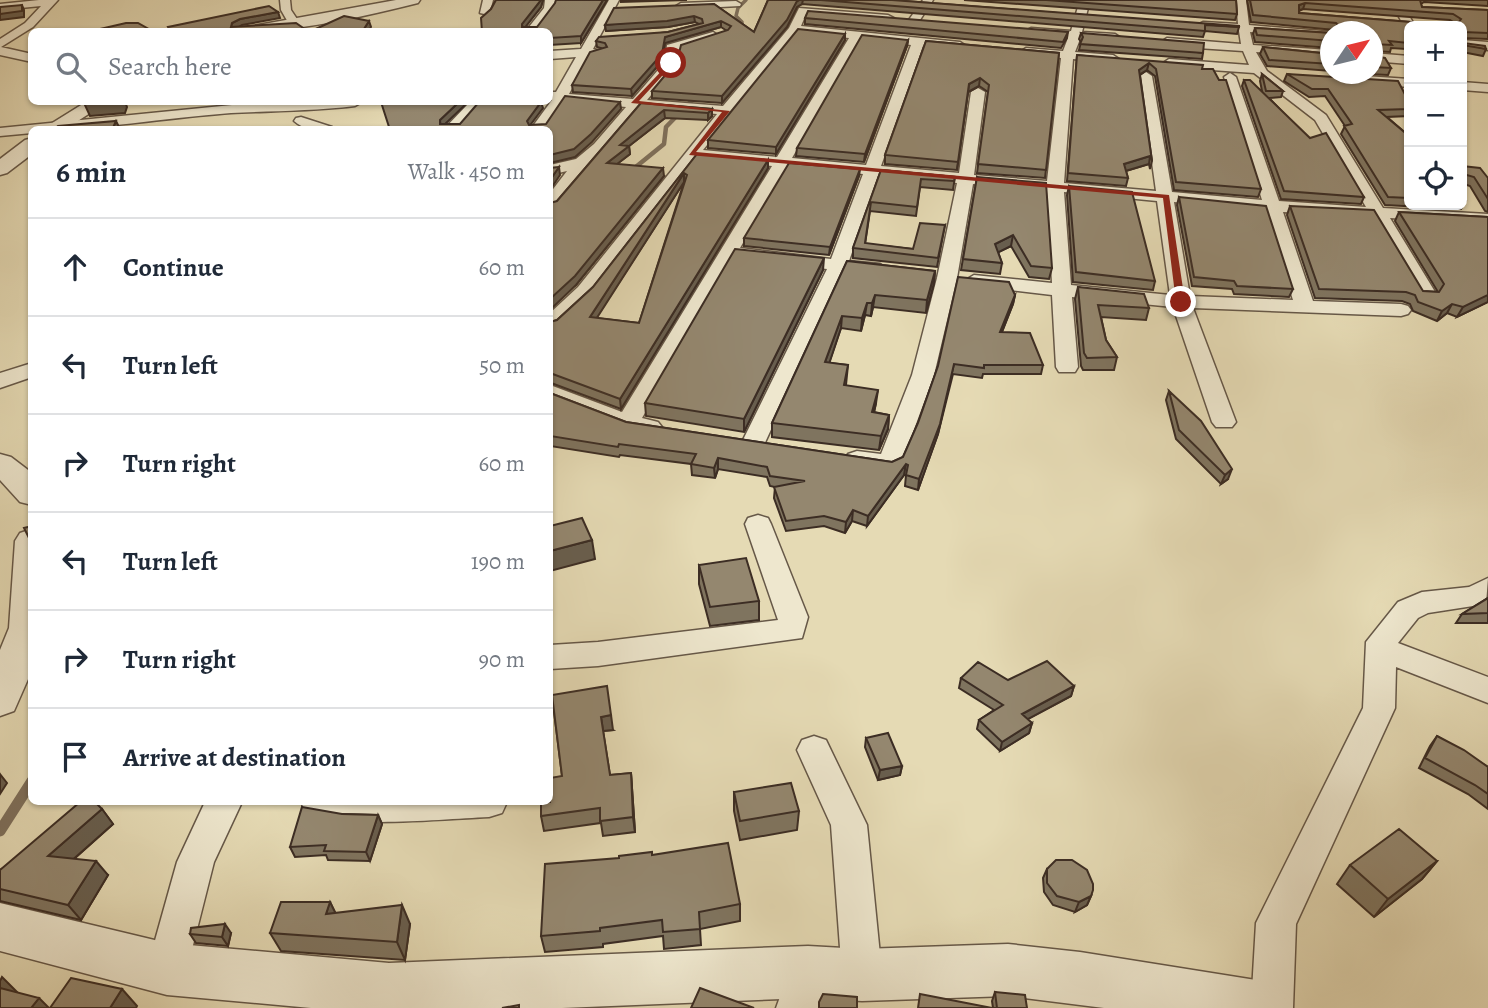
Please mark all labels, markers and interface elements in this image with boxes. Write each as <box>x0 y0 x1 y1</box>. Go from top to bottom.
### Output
north arrow <box>1320 21 1383 84</box>
map controls <box>1404 21 1467 210</box>
button: + <box>1404 21 1467 84</box>
search box <box>28 28 553 105</box>
route start <box>655 47 686 78</box>
icon: search <box>52 48 90 86</box>
text: Search here <box>108 49 232 84</box>
button: − <box>1404 84 1467 147</box>
button: locate <box>1404 147 1467 210</box>
text: 6 min <box>56 152 126 192</box>
text: Walk · 450 m <box>408 156 525 187</box>
icon: ahead <box>56 248 94 286</box>
text: Continue <box>123 250 224 285</box>
text: 60 m <box>478 252 525 283</box>
route end <box>1165 286 1196 317</box>
icon: left <box>56 346 94 384</box>
text: Turn left <box>123 348 218 383</box>
text: 50 m <box>479 350 525 381</box>
icon: right <box>56 444 94 482</box>
text: Turn right <box>123 446 236 481</box>
text: 60 m <box>478 448 525 479</box>
icon: left <box>56 542 94 580</box>
text: Turn left <box>123 544 218 579</box>
text: 190 m <box>471 546 525 577</box>
icon: right <box>56 640 94 678</box>
text: Turn right <box>123 642 236 677</box>
text: 90 m <box>479 644 525 675</box>
icon: arrive <box>56 738 94 776</box>
text: Arrive at destination <box>123 740 346 775</box>

